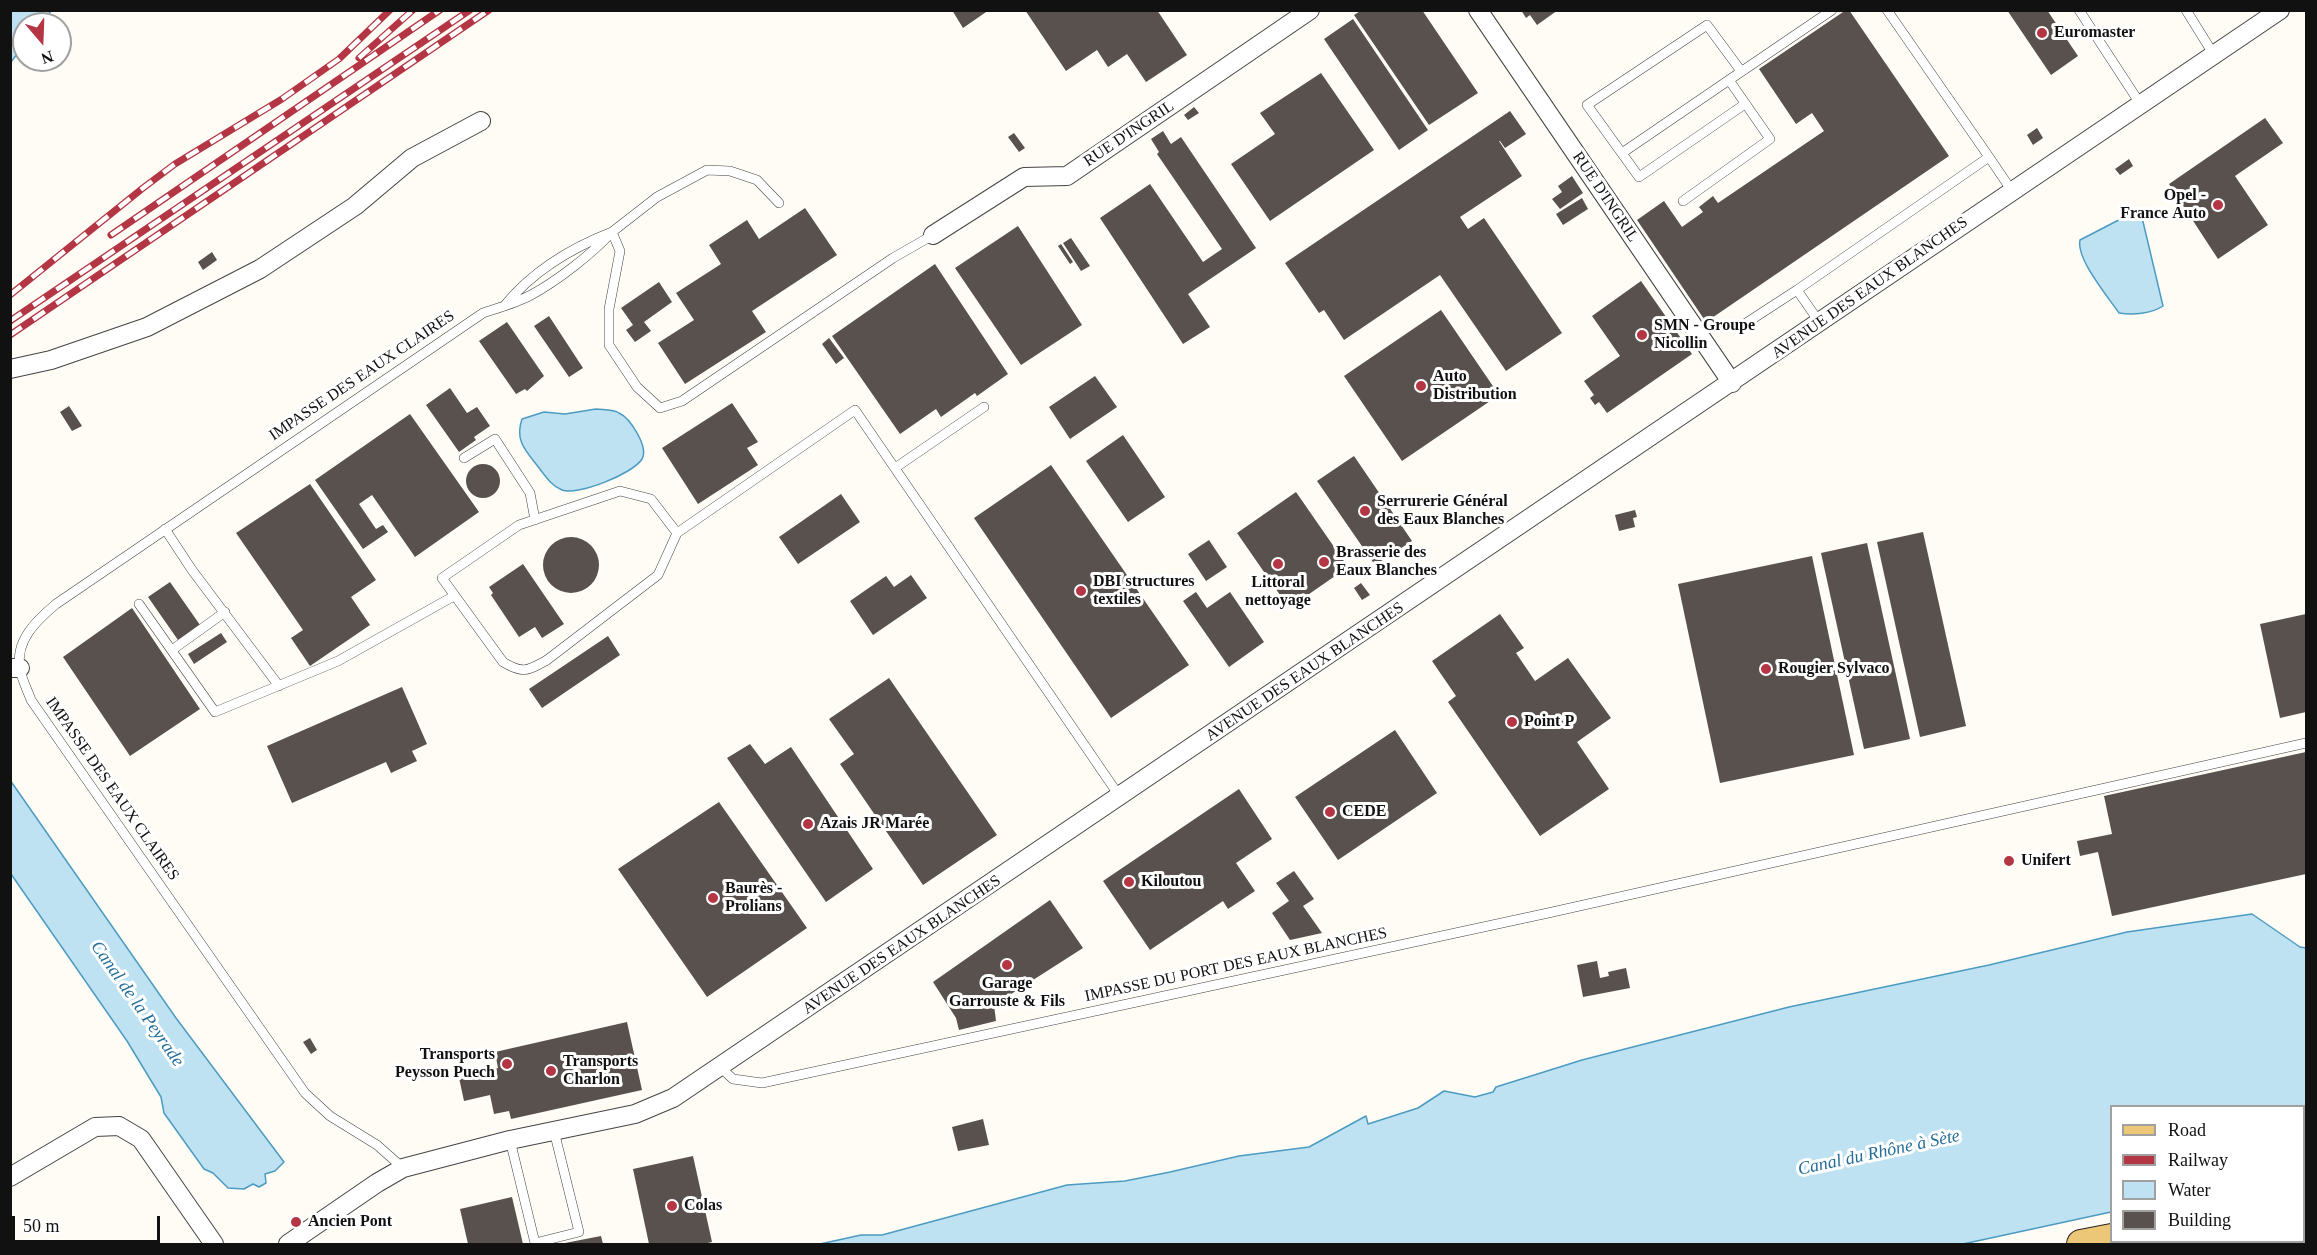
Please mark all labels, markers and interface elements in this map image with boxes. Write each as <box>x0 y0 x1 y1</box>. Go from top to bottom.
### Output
north arrow <box>12 12 72 72</box>
place label: Euromaster <box>2054 23 2135 43</box>
marker: Euromaster <box>2035 26 2049 40</box>
text: N <box>39 48 56 68</box>
street label: RUE D'INGRIL <box>1080 97 1178 171</box>
street label: RUE D'INGRIL <box>1568 148 1642 246</box>
place label: Opel - France Auto <box>2120 186 2206 224</box>
marker: Opel - France Auto <box>2211 198 2225 212</box>
street label: AVENUE DES EAUX BLANCHES <box>1768 213 1972 363</box>
street label: IMPASSE DES EAUX CLAIRES <box>266 307 458 445</box>
place label: SMN - Groupe Nicollin <box>1654 316 1755 354</box>
marker: SMN - Groupe Nicollin <box>1635 328 1649 342</box>
place label: Auto Distribution <box>1433 367 1517 405</box>
marker: Auto Distribution <box>1414 379 1428 393</box>
place label: Serrurerie Général des Eaux Blanches <box>1377 492 1508 530</box>
marker: Serrurerie Général des Eaux Blanches <box>1358 504 1372 518</box>
place label: Brasserie des Eaux Blanches <box>1336 543 1437 581</box>
marker: Brasserie des Eaux Blanches <box>1317 555 1331 569</box>
marker: Littoral nettoyage <box>1271 557 1285 571</box>
place label: DBI structures textiles <box>1093 572 1194 610</box>
place label: Littoral nettoyage <box>1245 573 1311 611</box>
marker: DBI structures textiles <box>1074 584 1088 598</box>
street label: AVENUE DES EAUX BLANCHES <box>1202 598 1408 746</box>
place label: Rougier Sylvaco <box>1778 659 1890 679</box>
marker: Rougier Sylvaco <box>1759 662 1773 676</box>
street label: IMPASSE DES EAUX CLAIRES <box>41 694 183 884</box>
place label: Point P <box>1524 712 1574 732</box>
marker: Point P <box>1505 715 1519 729</box>
place label: CEDE <box>1342 802 1386 822</box>
marker: CEDE <box>1323 805 1337 819</box>
place label: Azais JR Marée <box>820 814 929 834</box>
marker: Azais JR Marée <box>801 817 815 831</box>
place label: Unifert <box>2021 851 2071 871</box>
marker: Unifert <box>2002 854 2016 868</box>
street label: AVENUE DES EAUX BLANCHES <box>799 871 1005 1019</box>
place label: Kiloutou <box>1141 872 1201 892</box>
marker: Kiloutou <box>1122 875 1136 889</box>
place label: Baurès - Prolians <box>725 879 782 917</box>
marker: Baurès - Prolians <box>706 891 720 905</box>
street label: IMPASSE DU PORT DES EAUX BLANCHES <box>1083 924 1389 1006</box>
water label: Canal de la Peyrade <box>86 937 188 1071</box>
marker: Garage Garrouste & Fils <box>1000 958 1014 972</box>
place label: Garage Garrouste & Fils <box>949 974 1065 1012</box>
place label: Transports Peysson Puech <box>395 1045 495 1083</box>
place label: Transports Charlon <box>563 1052 638 1090</box>
marker: Transports Peysson Puech <box>500 1057 514 1071</box>
marker: Transports Charlon <box>544 1064 558 1078</box>
legend <box>2110 1105 2305 1243</box>
text: Road <box>2168 1120 2206 1140</box>
water label: Canal du Rhône à Sète <box>1796 1125 1962 1181</box>
text: Railway <box>2168 1150 2228 1170</box>
text: Water <box>2168 1180 2211 1200</box>
place label: Colas <box>684 1196 722 1216</box>
marker: Colas <box>665 1199 679 1213</box>
scale bar <box>15 1204 164 1242</box>
text: Building <box>2168 1210 2231 1230</box>
place label: Ancien Pont <box>308 1212 392 1232</box>
marker: Ancien Pont <box>289 1215 303 1229</box>
text: 50 m <box>23 1216 60 1236</box>

